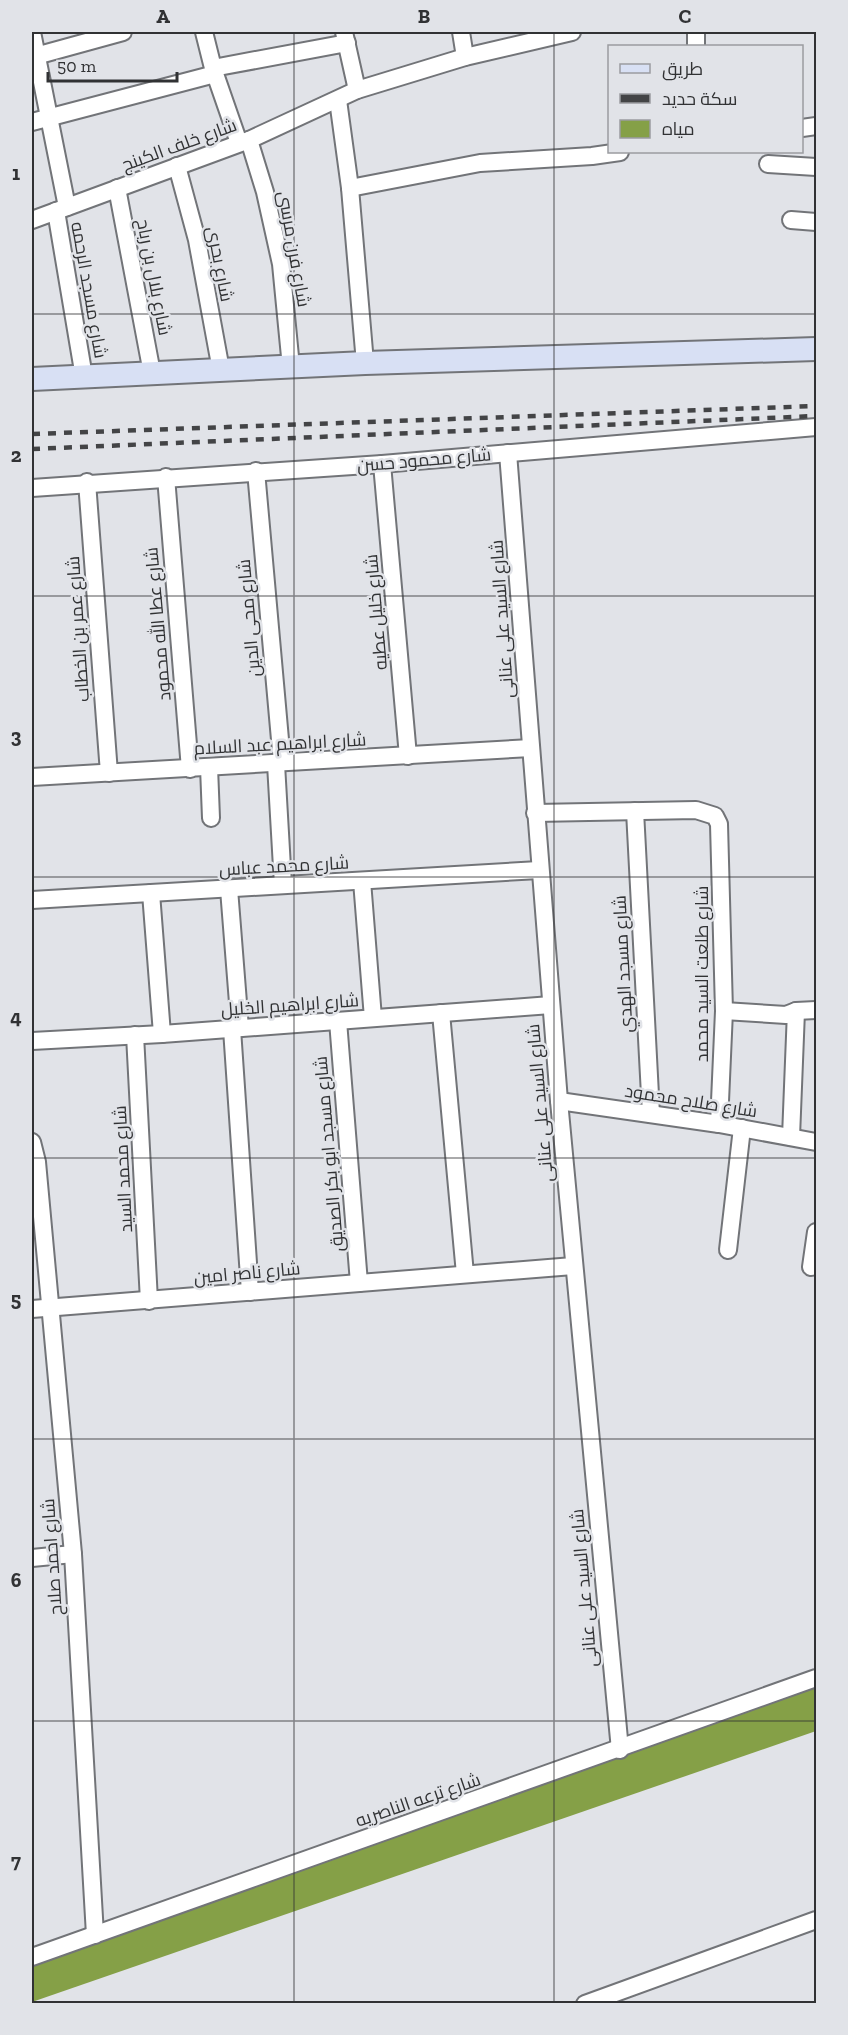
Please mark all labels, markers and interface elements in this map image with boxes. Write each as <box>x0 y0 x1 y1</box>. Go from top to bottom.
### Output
text: A <box>156 4 170 28</box>
text: B <box>418 4 430 28</box>
text: C <box>679 4 692 28</box>
scale bar <box>48 45 177 83</box>
legend <box>608 45 803 153</box>
text: 50 m <box>57 55 97 77</box>
text: طريق <box>662 58 703 81</box>
text: سكة حديد <box>662 88 737 110</box>
street label: شارع خلف الكينج <box>118 114 240 177</box>
text: مياه <box>662 118 695 140</box>
text: 1 <box>12 161 20 185</box>
street label: شارع فرن مرسى <box>272 189 315 309</box>
street label: شارع بلال بن رباح <box>131 217 176 338</box>
street label: شارع مسجد الرحمه <box>65 220 112 360</box>
street label: شارع بحرى <box>201 225 238 304</box>
text: 2 <box>11 443 22 467</box>
street label: شارع محمود حسن <box>356 443 492 478</box>
street label: شارع السيد على عنانى <box>485 539 520 699</box>
street label: شارع عطا الله محمود <box>139 546 177 702</box>
street label: شارع خليل عطيه <box>360 553 393 671</box>
street label: شارع عمر بن الخطاب <box>62 555 95 703</box>
street label: شارع محى الدين <box>233 558 266 678</box>
text: 3 <box>11 724 22 748</box>
street label: شارع ابراهيم عبد السلام <box>193 728 367 761</box>
street label: شارع محمد عباس <box>218 852 350 881</box>
street label: شارع طلعت السيد محمد <box>691 886 714 1062</box>
street label: شارع مسجد الهدي <box>608 894 641 1033</box>
street label: شارع ابراهيم الخليل <box>220 989 360 1022</box>
text: 4 <box>10 1005 22 1029</box>
street label: شارع السيد على عنانى <box>522 1023 559 1183</box>
street label: شارع مسجد ابو بكر الصديق <box>309 1055 350 1253</box>
street label: شارع صلاح محمود <box>623 1080 759 1123</box>
street label: شارع محمد السيد <box>109 1105 138 1233</box>
street label: شارع ناصر امين <box>193 1257 301 1290</box>
text: 5 <box>11 1287 21 1311</box>
street label: شارع احمد صلاح <box>37 1498 68 1616</box>
street label: شارع السيد على عنانى <box>566 1508 603 1668</box>
text: 6 <box>11 1568 22 1592</box>
street label: شارع ترعه الناصريه <box>353 1768 484 1833</box>
text: 7 <box>11 1849 21 1873</box>

